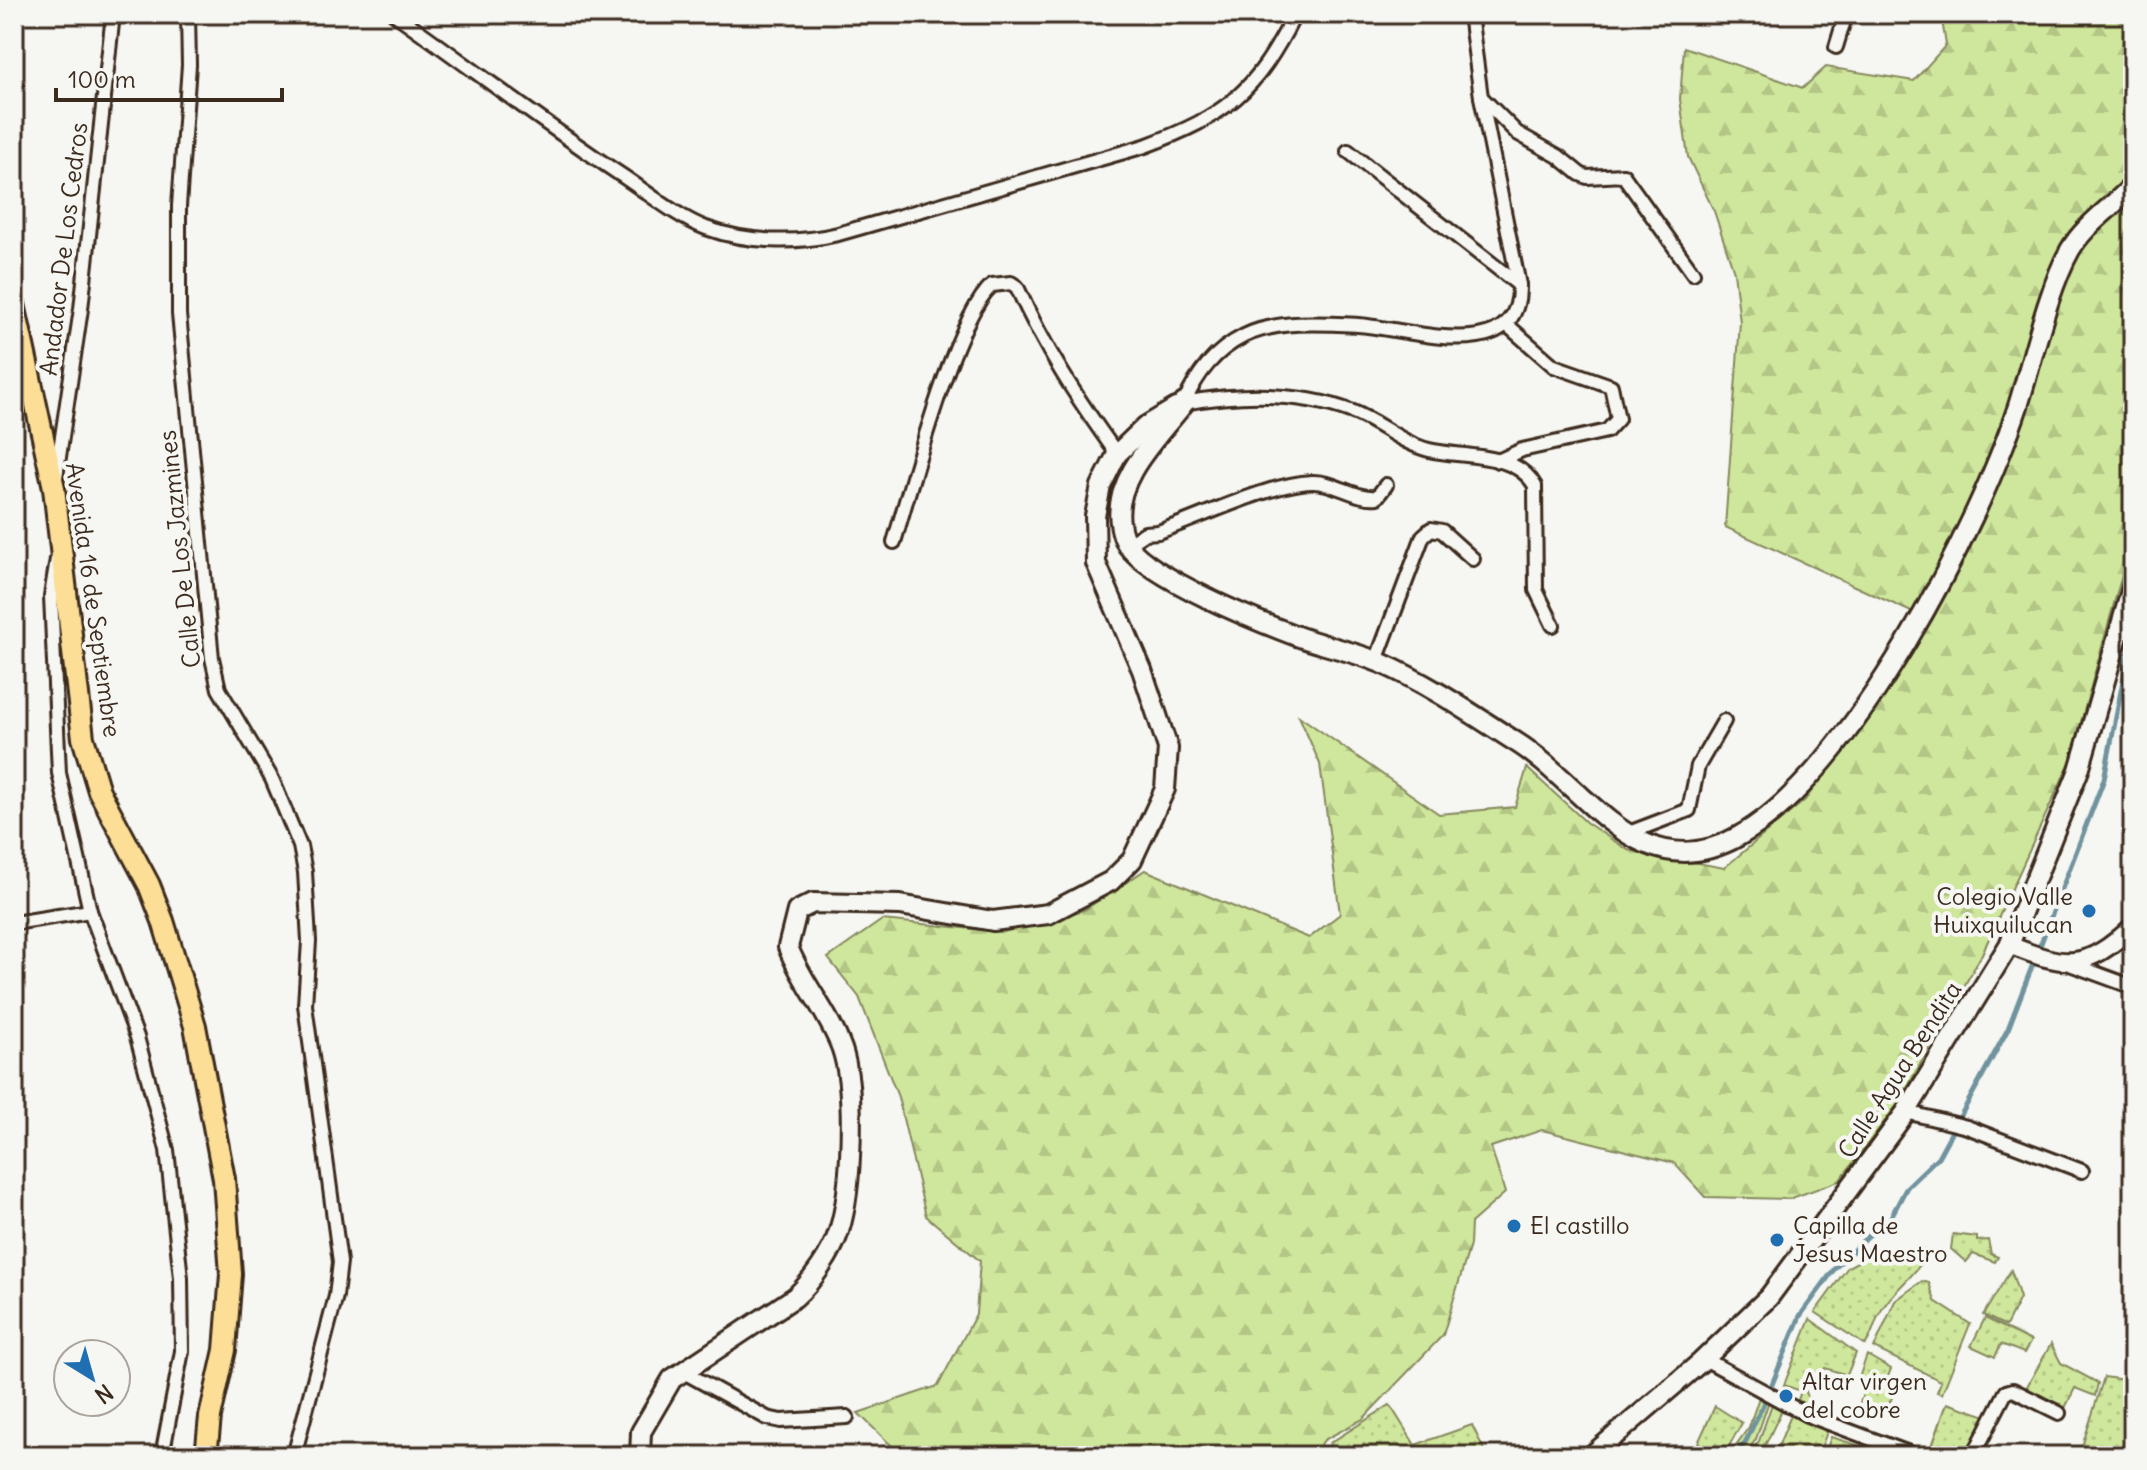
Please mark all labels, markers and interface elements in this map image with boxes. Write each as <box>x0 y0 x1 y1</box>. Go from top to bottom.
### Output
scale bar <box>56 52 282 102</box>
text: 100 m <box>68 64 136 94</box>
street label: Andador De Los Cedros <box>33 121 93 377</box>
street label: Calle De Los Jazmines <box>152 429 206 669</box>
street label: Avenida 16 de Septiembre <box>60 461 128 739</box>
place label: Colegio Valle Huixquilucan <box>1933 881 2073 939</box>
marker: Colegio Valle Huixquilucan <box>2080 902 2098 920</box>
street label: Calle Agua Bendita <box>1831 975 1967 1163</box>
place label: El castillo <box>1530 1210 1630 1240</box>
place label: Capilla de Jesus Maestro <box>1793 1210 1948 1268</box>
marker: El castillo <box>1505 1217 1523 1235</box>
marker: Capilla de Jesus Maestro <box>1768 1231 1786 1249</box>
north arrow <box>52 1338 132 1418</box>
place label: Altar virgen del cobre <box>1802 1366 1927 1424</box>
text: N <box>90 1378 119 1410</box>
marker: Altar virgen del cobre <box>1777 1387 1795 1405</box>

